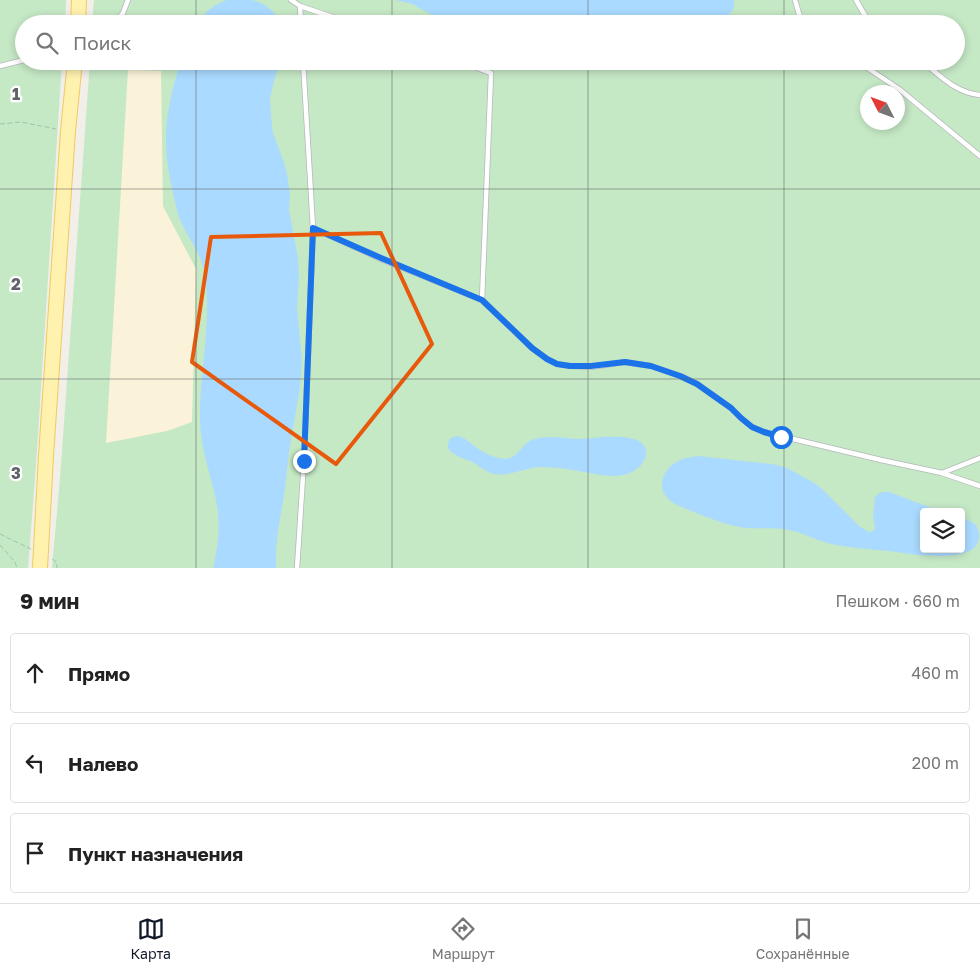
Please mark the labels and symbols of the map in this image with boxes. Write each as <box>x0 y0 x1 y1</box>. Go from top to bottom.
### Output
text: 1 <box>12 84 20 104</box>
north arrow <box>860 85 905 130</box>
text: 2 <box>11 274 21 294</box>
route start <box>770 426 793 449</box>
route end <box>293 450 316 473</box>
text: 3 <box>11 463 21 483</box>

